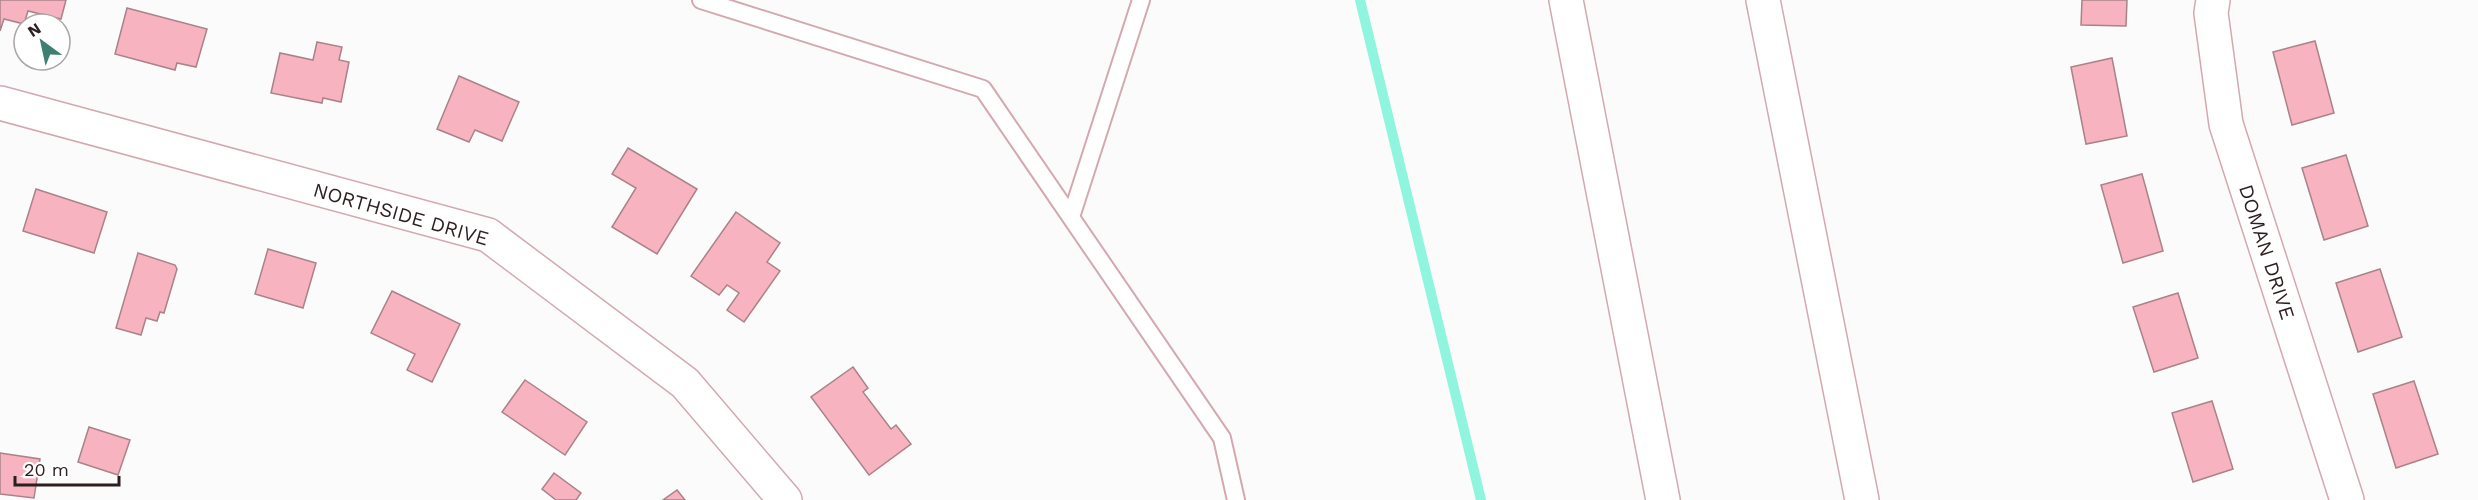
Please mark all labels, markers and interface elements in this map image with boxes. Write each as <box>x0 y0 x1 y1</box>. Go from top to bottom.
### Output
north arrow <box>12 12 72 72</box>
text: N <box>24 19 44 41</box>
street label: NORTHSIDE DRIVE <box>311 177 491 251</box>
street label: DOMAN DRIVE <box>2234 181 2300 323</box>
scale bar <box>15 449 118 487</box>
text: 20 m <box>24 459 69 480</box>

